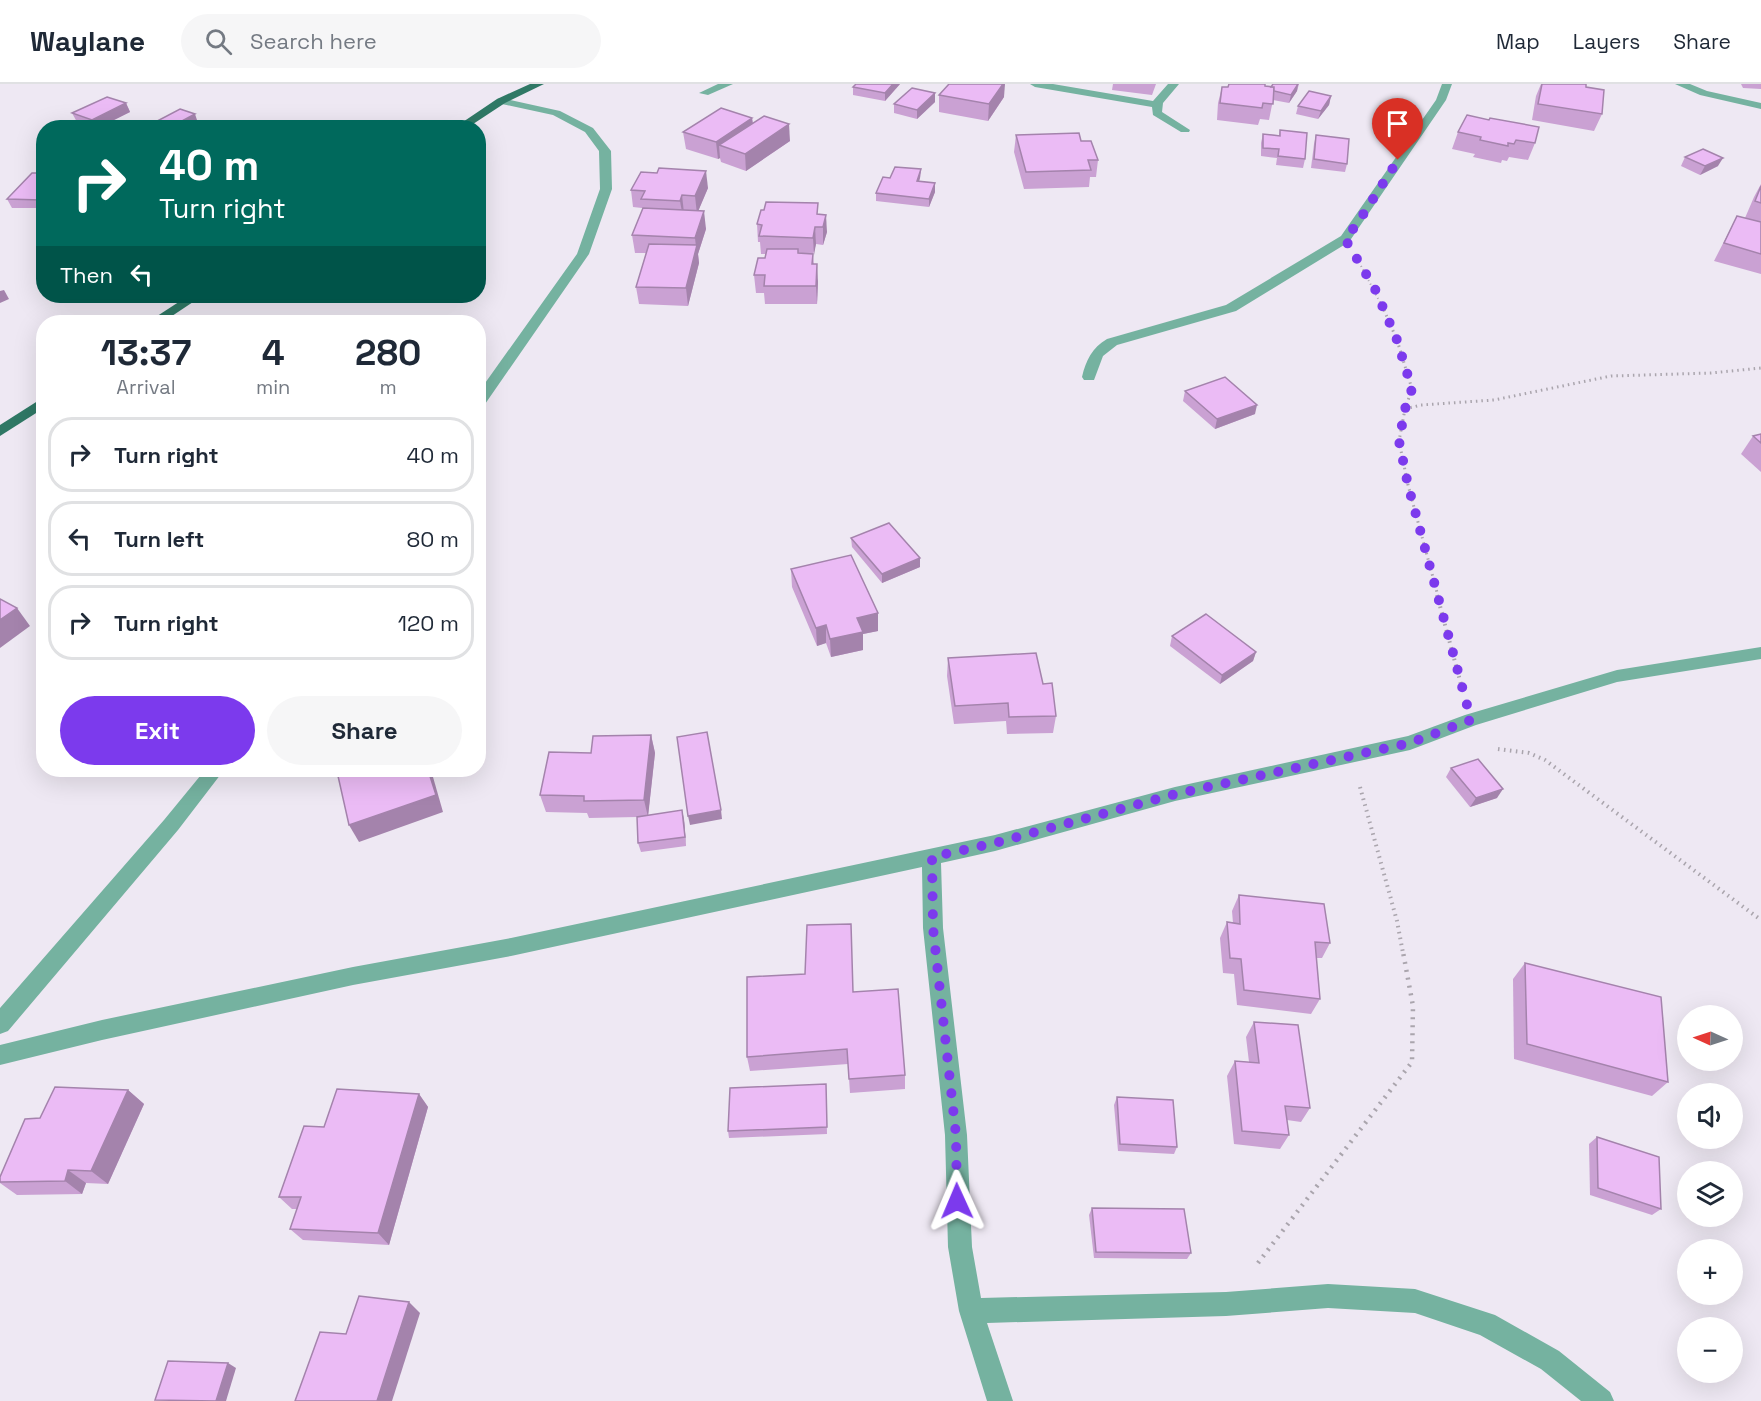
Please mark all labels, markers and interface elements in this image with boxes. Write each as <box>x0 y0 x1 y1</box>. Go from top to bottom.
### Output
search box <box>181 14 601 68</box>
text: Waylane <box>30 23 145 59</box>
icon: search <box>202 25 235 58</box>
text: Search here <box>250 27 377 55</box>
text: Map <box>1496 28 1540 55</box>
text: Layers <box>1573 28 1640 55</box>
text: Share <box>1673 28 1731 55</box>
pin <box>1372 98 1423 160</box>
icon: arrive <box>1381 107 1414 140</box>
text: 40 m <box>159 139 259 192</box>
icon: right <box>60 144 138 222</box>
text: Turn right <box>159 191 286 226</box>
icon: left <box>125 258 158 291</box>
text: Then <box>60 261 113 289</box>
text: 13:37 <box>101 330 191 376</box>
text: 4 <box>262 330 285 376</box>
text: 280 <box>355 330 421 376</box>
text: Arrival <box>116 374 176 400</box>
text: min <box>256 374 290 400</box>
text: m <box>380 374 397 400</box>
icon: right <box>63 438 96 471</box>
text: Turn right <box>114 441 219 469</box>
text: 40 m <box>407 441 459 469</box>
icon: left <box>63 522 96 555</box>
text: Turn left <box>114 525 204 553</box>
text: 80 m <box>407 525 459 553</box>
icon: right <box>63 606 96 639</box>
text: Turn right <box>114 609 219 637</box>
text: 120 m <box>398 609 459 637</box>
button: Exit <box>60 696 255 765</box>
button: Share <box>267 696 462 765</box>
north arrow <box>1677 1005 1743 1071</box>
map controls <box>1677 1005 1743 1383</box>
button: sound <box>1677 1083 1743 1149</box>
button: layers <box>1677 1161 1743 1227</box>
position arrow <box>925 1169 989 1233</box>
button: + <box>1677 1239 1743 1305</box>
button: − <box>1677 1317 1743 1383</box>

